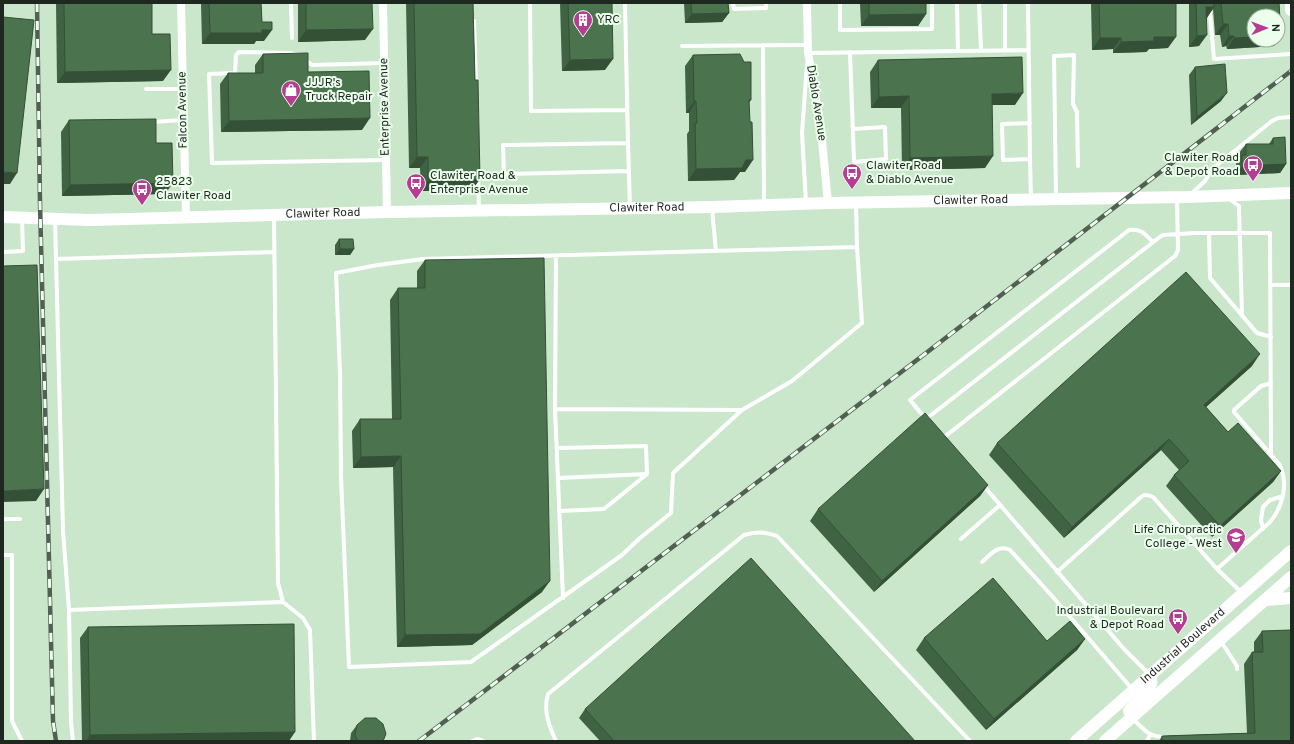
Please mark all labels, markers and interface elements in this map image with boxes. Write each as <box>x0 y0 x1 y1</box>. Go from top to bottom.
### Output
north arrow <box>1246 8 1286 48</box>
building icon: YRC <box>572 9 594 37</box>
place label: YRC <box>597 12 620 28</box>
text: N <box>1268 24 1282 32</box>
street label: Enterprise Avenue <box>376 58 394 156</box>
street label: Diablo Avenue <box>802 64 830 142</box>
street label: Falcon Avenue <box>174 71 192 149</box>
place label: JJJR's Truck Repair <box>305 75 373 105</box>
shop icon: JJJR's Truck Repair <box>280 79 302 107</box>
place label: Clawiter Road & Depot Road <box>1164 150 1239 180</box>
bus stop icon: Clawiter Road & Depot Road <box>1242 154 1264 182</box>
place label: Clawiter Road & Diablo Avenue <box>866 158 954 188</box>
bus stop icon: Clawiter Road & Diablo Avenue <box>841 162 863 190</box>
place label: Clawiter Road & Enterprise Avenue <box>430 168 528 198</box>
bus stop icon: Clawiter Road & Enterprise Avenue <box>405 172 427 200</box>
place label: 25823 Clawiter Road <box>156 174 231 204</box>
bus stop icon: 25823 Clawiter Road <box>131 178 153 206</box>
street label: Clawiter Road <box>933 192 1008 209</box>
street label: Clawiter Road <box>609 199 684 217</box>
street label: Clawiter Road <box>285 205 361 223</box>
place label: Life Chiropractic College - West <box>1134 522 1222 552</box>
school or university icon: Life Chiropractic College - West <box>1225 526 1247 554</box>
place label: Industrial Boulevard & Depot Road <box>1056 603 1164 633</box>
street label: Industrial Boulevard <box>1137 605 1229 688</box>
bus stop icon: Industrial Boulevard & Depot Road <box>1167 607 1189 635</box>

